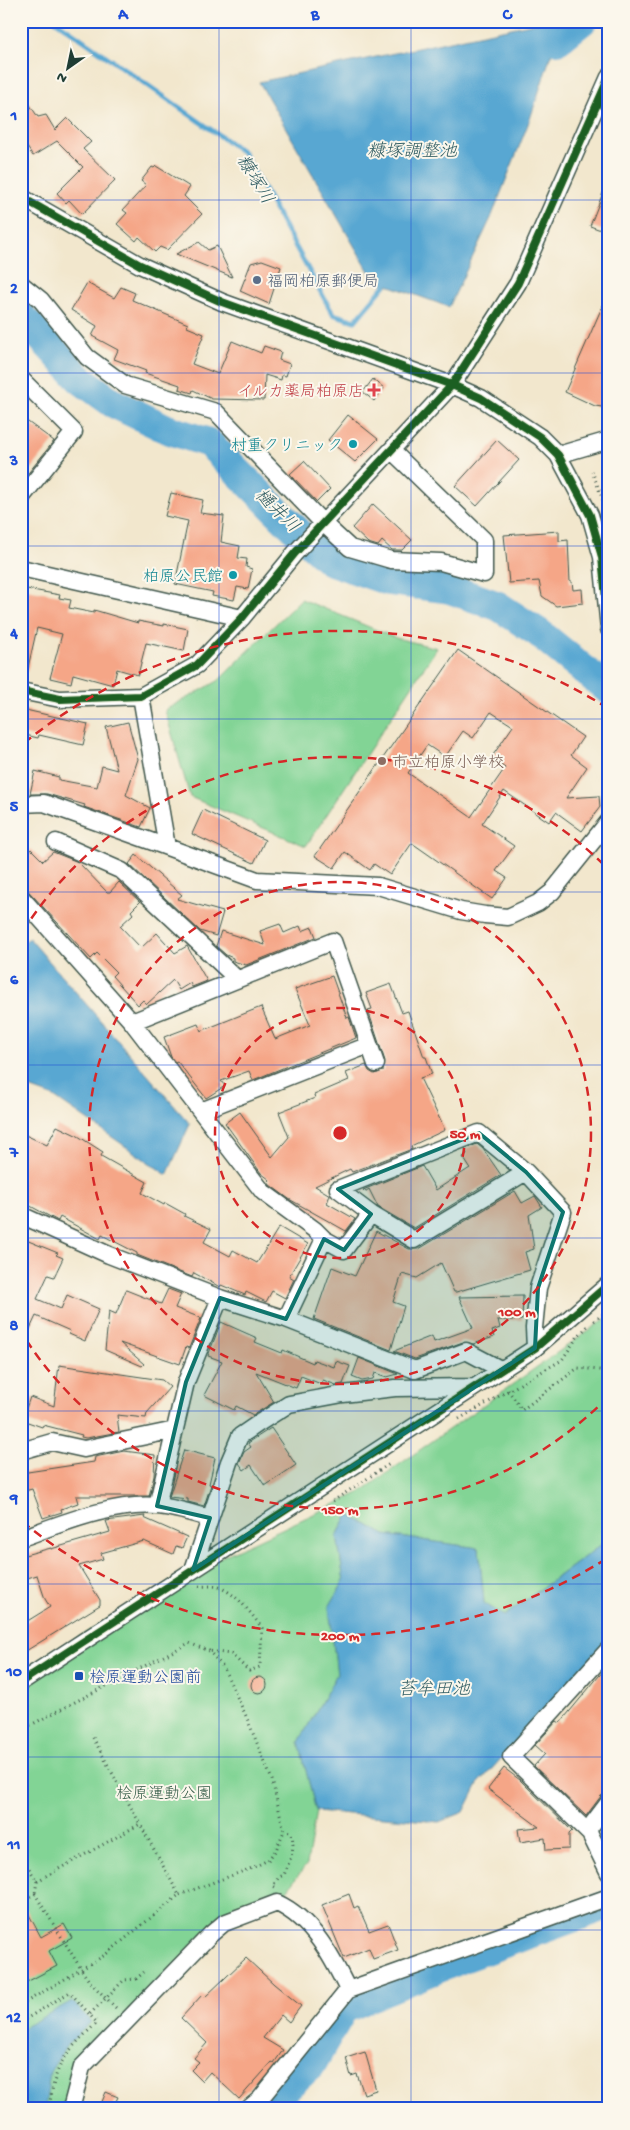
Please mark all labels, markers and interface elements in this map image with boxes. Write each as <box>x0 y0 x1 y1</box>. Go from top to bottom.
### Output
text: A <box>117 7 129 26</box>
text: B <box>310 7 320 26</box>
text: C <box>502 7 513 26</box>
north arrow <box>42 42 92 92</box>
text: N <box>54 67 71 86</box>
text: 1 <box>10 108 17 127</box>
water label: 糠塚調整池 <box>367 141 458 163</box>
water label: 糠塚川 <box>231 151 278 209</box>
place label: 福岡柏原郵便局 <box>267 273 379 293</box>
marker: 福岡柏原郵便局 <box>251 274 263 286</box>
text: 2 <box>10 281 18 300</box>
place label: イルカ薬局柏原店 <box>237 383 364 403</box>
marker: イルカ薬局柏原店 <box>368 384 380 396</box>
place label: 村重クリニック <box>231 437 343 457</box>
marker: 村重クリニック <box>347 438 359 450</box>
text: 3 <box>9 453 18 472</box>
water label: 樋井川 <box>250 485 304 538</box>
place label: 柏原公民館 <box>143 568 223 588</box>
marker: 柏原公民館 <box>227 569 239 581</box>
text: 4 <box>9 626 18 645</box>
place label: 市立柏原小学校 <box>392 754 504 774</box>
marker: 市立柏原小学校 <box>376 755 388 767</box>
text: 5 <box>10 799 19 818</box>
text: 6 <box>10 972 19 991</box>
centre of rings <box>331 1124 349 1142</box>
text: 50 m <box>450 1126 481 1144</box>
text: 7 <box>9 1145 19 1164</box>
text: 100 m <box>497 1304 536 1322</box>
text: 8 <box>10 1318 19 1337</box>
text: 9 <box>9 1491 18 1510</box>
text: 150 m <box>321 1502 359 1520</box>
text: 200 m <box>321 1628 360 1646</box>
text: 10 <box>5 1664 22 1683</box>
place label: 桧原運動公園前 <box>89 1669 201 1689</box>
marker: 桧原運動公園前 <box>73 1670 85 1682</box>
water label: 苔牟田池 <box>398 1679 471 1701</box>
park label: 桧原運動公園 <box>116 1785 212 1805</box>
text: 11 <box>7 1837 20 1856</box>
text: 12 <box>6 2010 21 2029</box>

